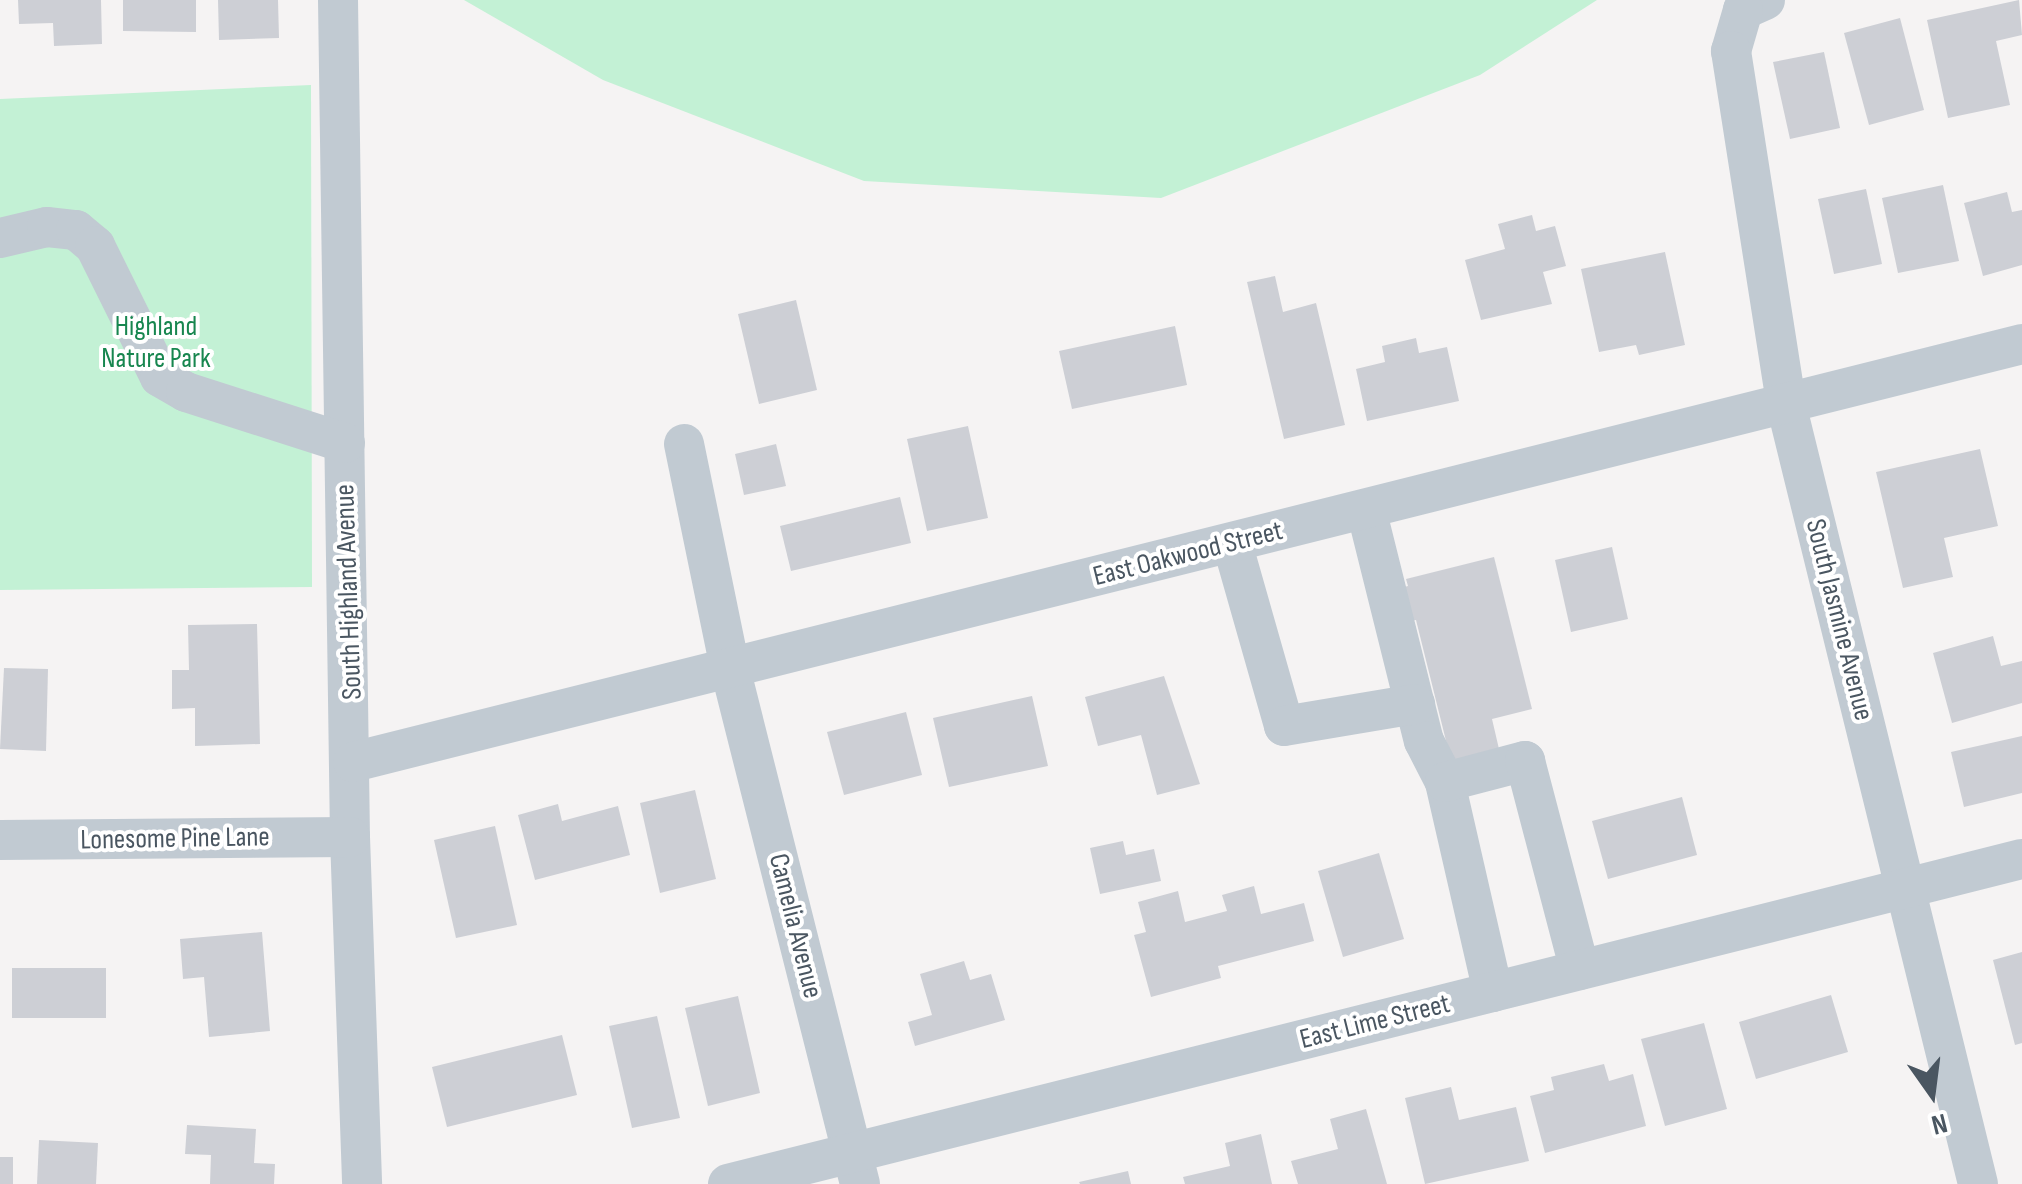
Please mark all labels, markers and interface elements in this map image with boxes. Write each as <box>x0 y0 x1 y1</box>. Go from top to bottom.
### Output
park label: Highland Nature Park <box>101 310 211 376</box>
street label: South Highland Avenue <box>328 484 370 700</box>
street label: East Oakwood Street <box>1090 514 1286 594</box>
street label: South Jasmine Avenue <box>1798 516 1880 724</box>
street label: Lonesome Pine Lane <box>80 821 270 857</box>
street label: Camelia Avenue <box>761 850 829 1002</box>
street label: East Lime Street <box>1297 987 1453 1057</box>
north arrow <box>1882 1044 1982 1144</box>
text: N <box>1928 1106 1951 1141</box>

